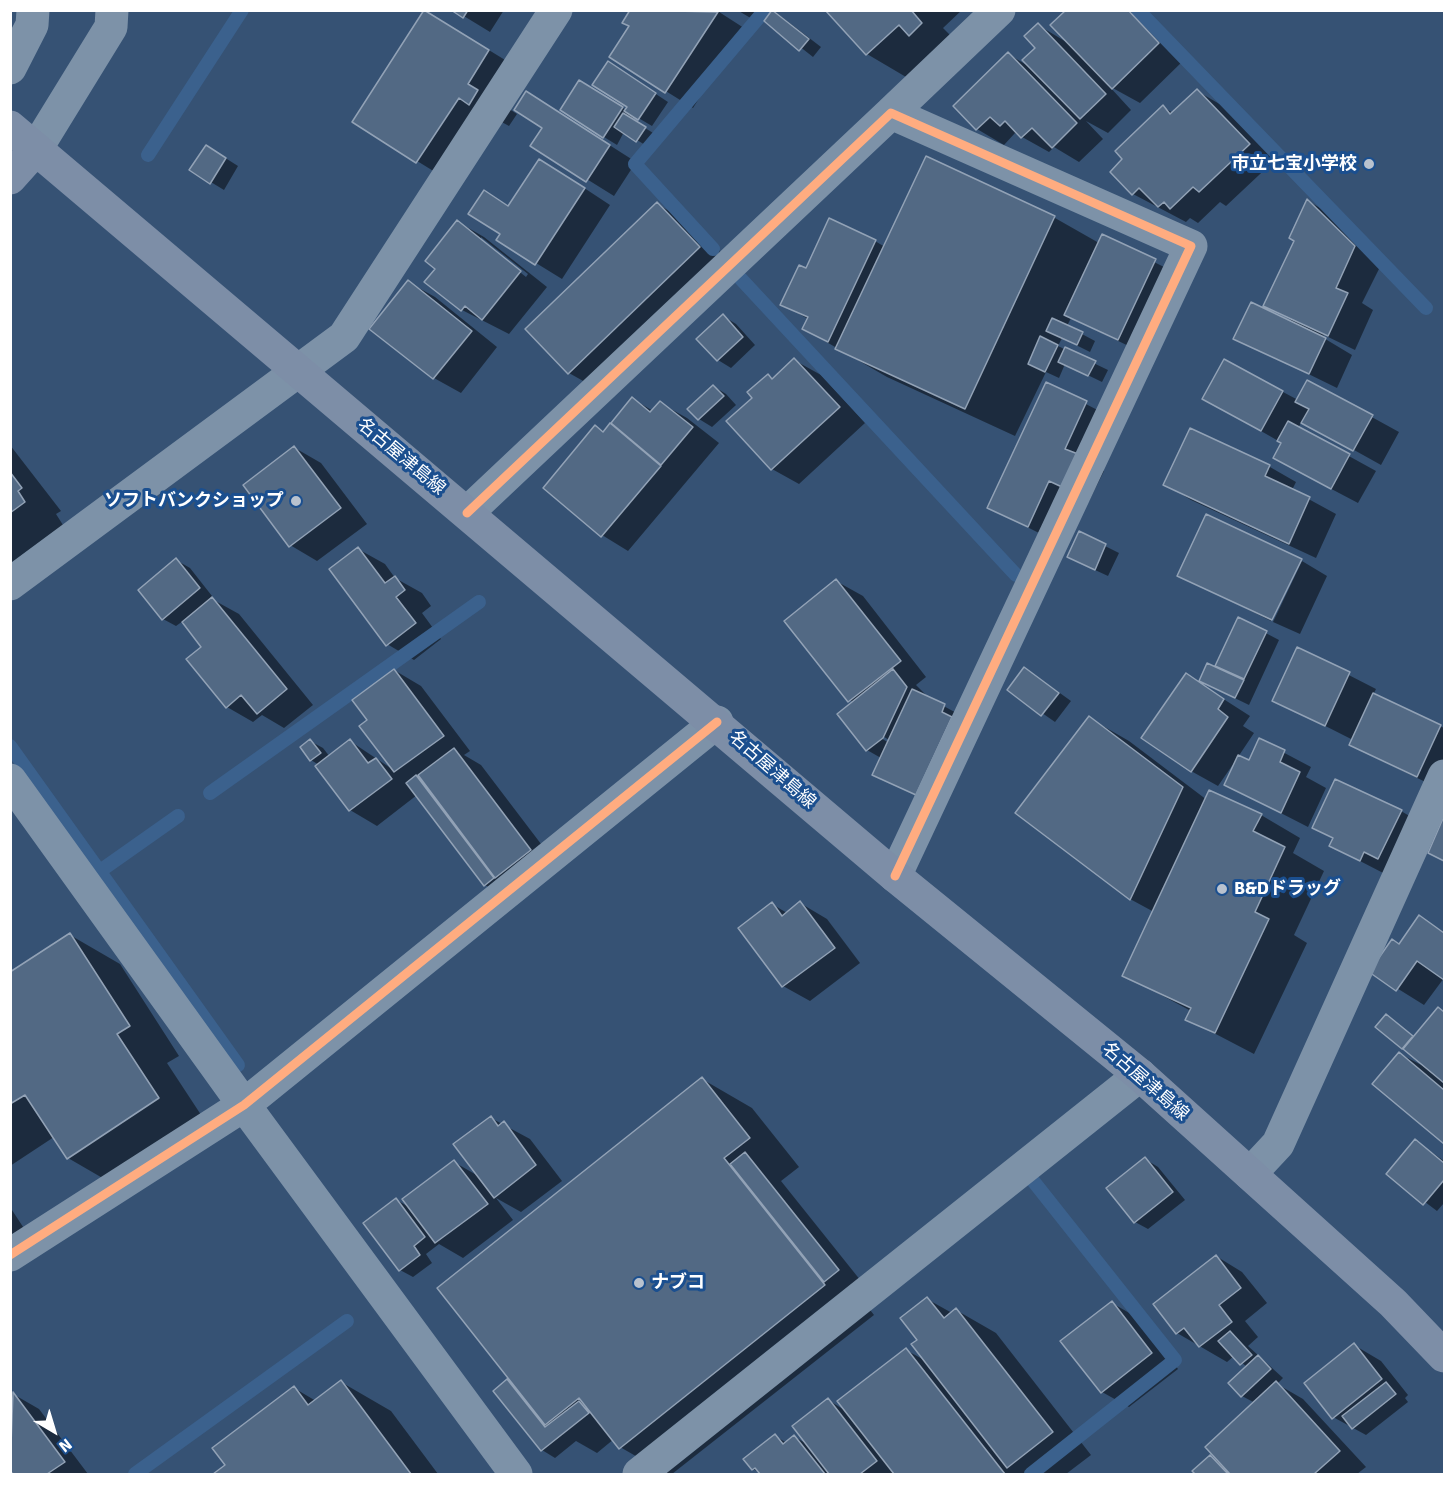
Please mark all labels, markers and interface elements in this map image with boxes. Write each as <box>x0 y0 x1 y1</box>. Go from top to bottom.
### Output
place label: 市立七宝小学校 <box>1231 153 1357 175</box>
marker: 市立七宝小学校 <box>1362 157 1376 171</box>
street label: 名古屋津島線 <box>353 414 449 500</box>
place label: ソフトバンクショップ <box>104 490 284 512</box>
marker: ソフトバンクショップ <box>289 494 303 508</box>
street label: 名古屋津島線 <box>724 726 820 814</box>
place label: B&Dドラッグ <box>1234 878 1341 900</box>
marker: B&Dドラッグ <box>1215 882 1229 896</box>
street label: 名古屋津島線 <box>1097 1038 1193 1126</box>
place label: ナブコ <box>651 1272 705 1294</box>
marker: ナブコ <box>632 1276 646 1290</box>
north arrow <box>24 1401 84 1461</box>
text: N <box>55 1434 76 1456</box>

